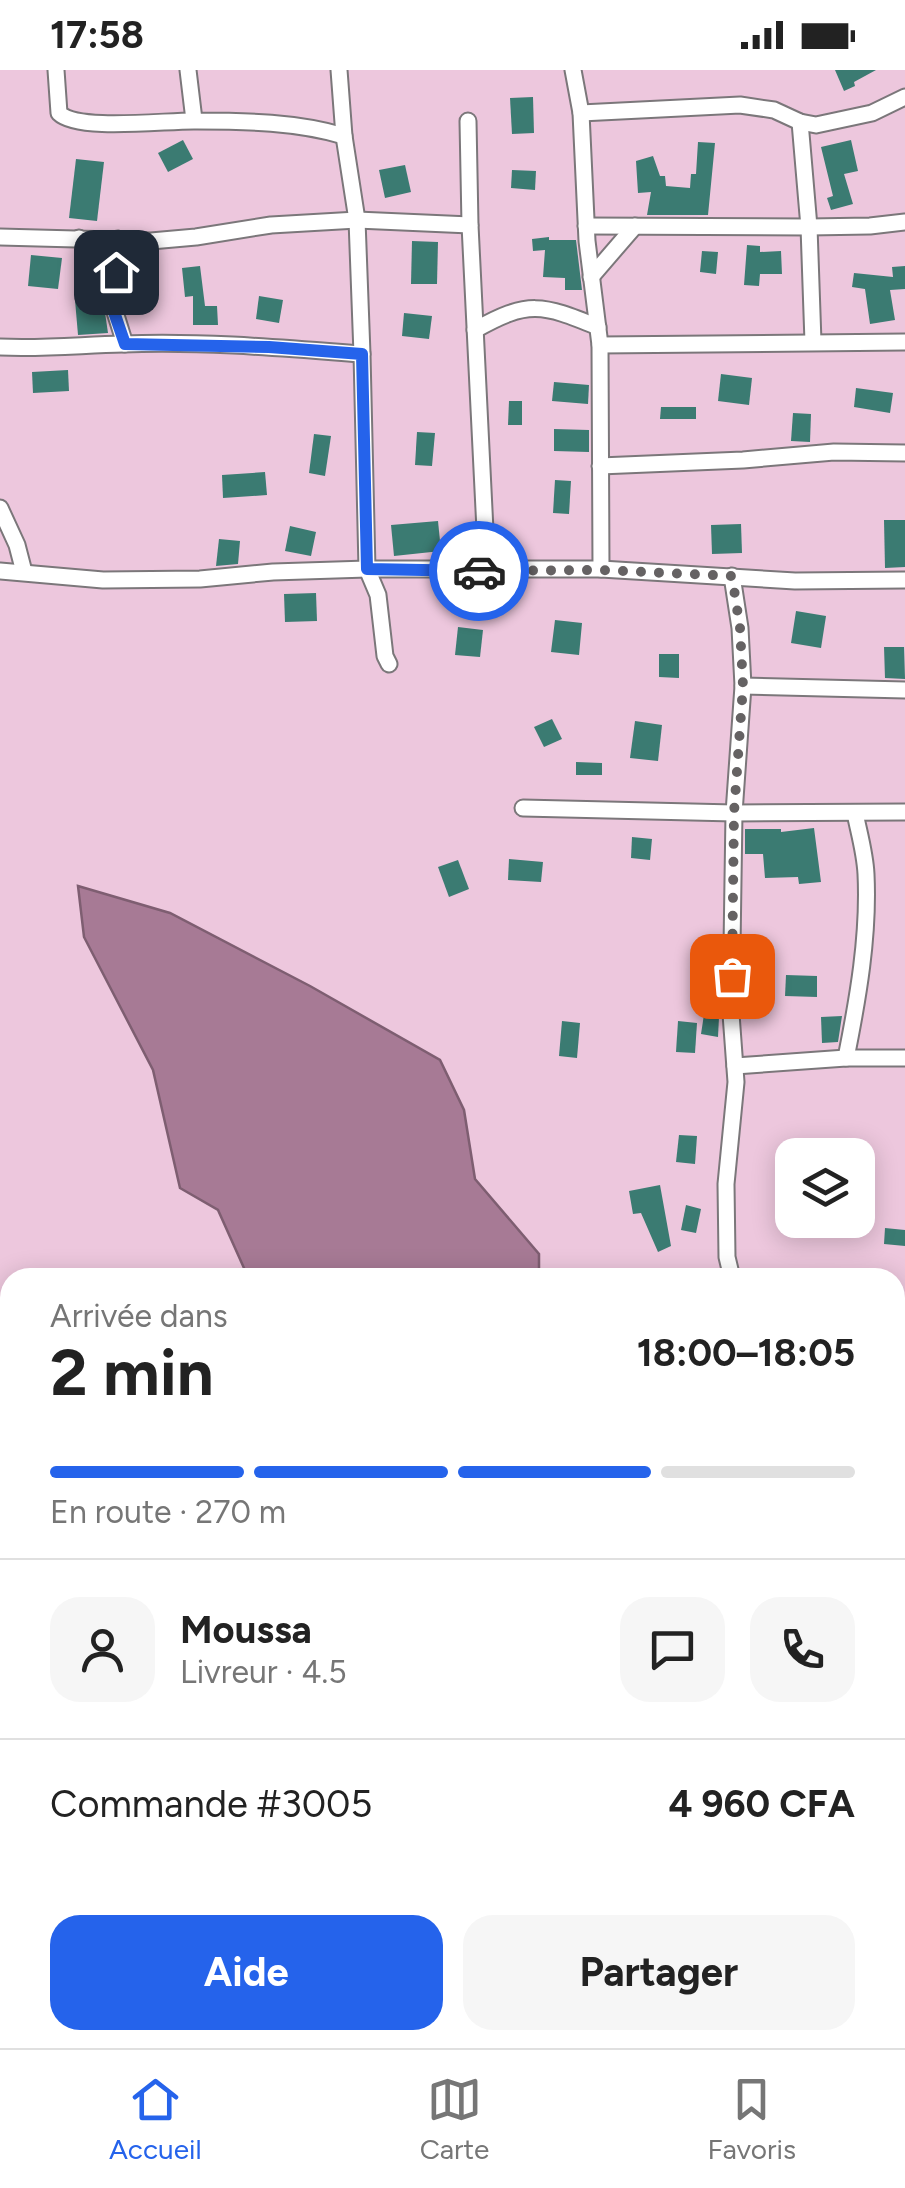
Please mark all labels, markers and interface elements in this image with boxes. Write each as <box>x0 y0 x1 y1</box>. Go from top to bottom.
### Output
text: 17:58 <box>50 12 144 58</box>
pin <box>74 230 159 315</box>
icon: home <box>89 245 144 300</box>
courier <box>429 521 529 621</box>
icon: car <box>452 544 507 599</box>
pin <box>690 934 775 1019</box>
icon: bag <box>705 949 760 1004</box>
map controls <box>775 1138 875 1238</box>
button: layers <box>775 1138 875 1238</box>
text: Arrivée dans <box>50 1297 228 1335</box>
text: 18:00–18:05 <box>637 1330 855 1376</box>
text: 2 min <box>50 1333 214 1411</box>
text: En route · 270 m <box>50 1493 286 1531</box>
button: person <box>50 1597 155 1702</box>
button: chat <box>620 1597 725 1702</box>
button: phone <box>750 1597 855 1702</box>
text: Moussa <box>180 1607 312 1653</box>
text: Livreur · 4.5 <box>180 1653 347 1691</box>
text: Commande #3005 <box>50 1781 372 1827</box>
text: 4 960 CFA <box>668 1781 855 1827</box>
button: Aide <box>50 1915 443 2030</box>
button: Partager <box>463 1915 855 2030</box>
tab: Accueil <box>109 2072 202 2166</box>
tab: Carte <box>420 2072 489 2166</box>
tab: Favoris <box>707 2072 796 2166</box>

